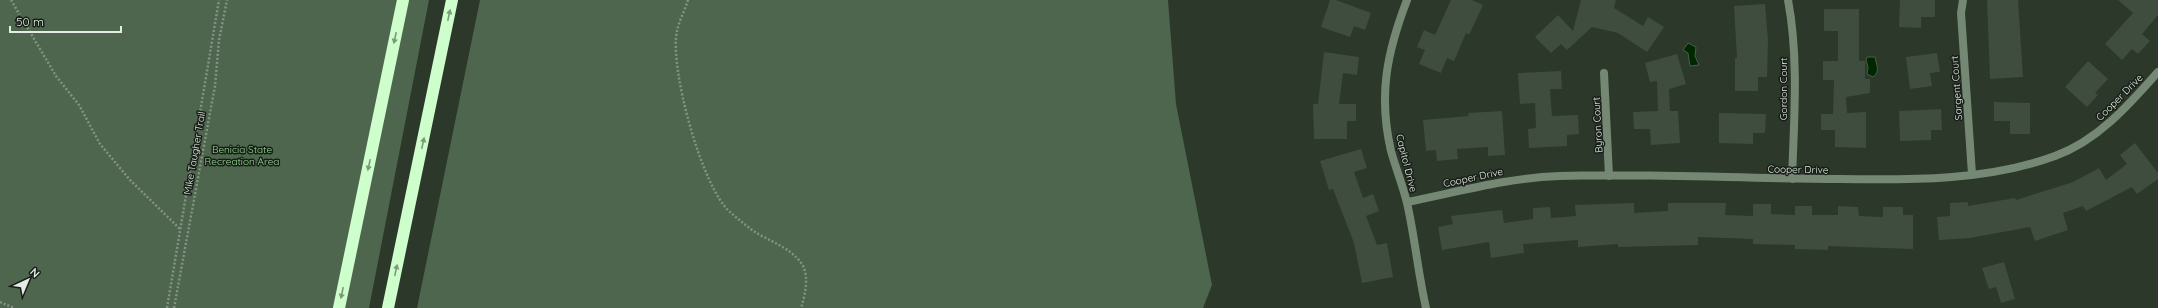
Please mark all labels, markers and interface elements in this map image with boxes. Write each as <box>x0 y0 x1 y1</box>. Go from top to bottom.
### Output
scale bar <box>10 8 121 34</box>
one-way arrow <box>447 9 453 22</box>
text: 50 m <box>16 14 44 29</box>
one-way arrow <box>392 32 398 44</box>
street label: Sargent Court <box>1948 55 1965 121</box>
street label: Gordon Court <box>1777 57 1790 120</box>
street label: Cooper Drive <box>2093 71 2146 124</box>
street label: Byron Court <box>1590 96 1605 153</box>
street label: Mike Taugher Trail <box>181 110 208 196</box>
street label: Capitol Drive <box>1393 133 1420 194</box>
one-way arrow <box>420 136 426 149</box>
park label: Benicia State Recreation Area <box>205 143 279 168</box>
one-way arrow <box>365 159 371 172</box>
street label: Cooper Drive <box>1767 162 1829 177</box>
street label: Cooper Drive <box>1442 165 1505 190</box>
north arrow <box>8 260 48 300</box>
one-way arrow <box>393 264 399 276</box>
text: N <box>27 265 43 281</box>
one-way arrow <box>339 287 345 299</box>

